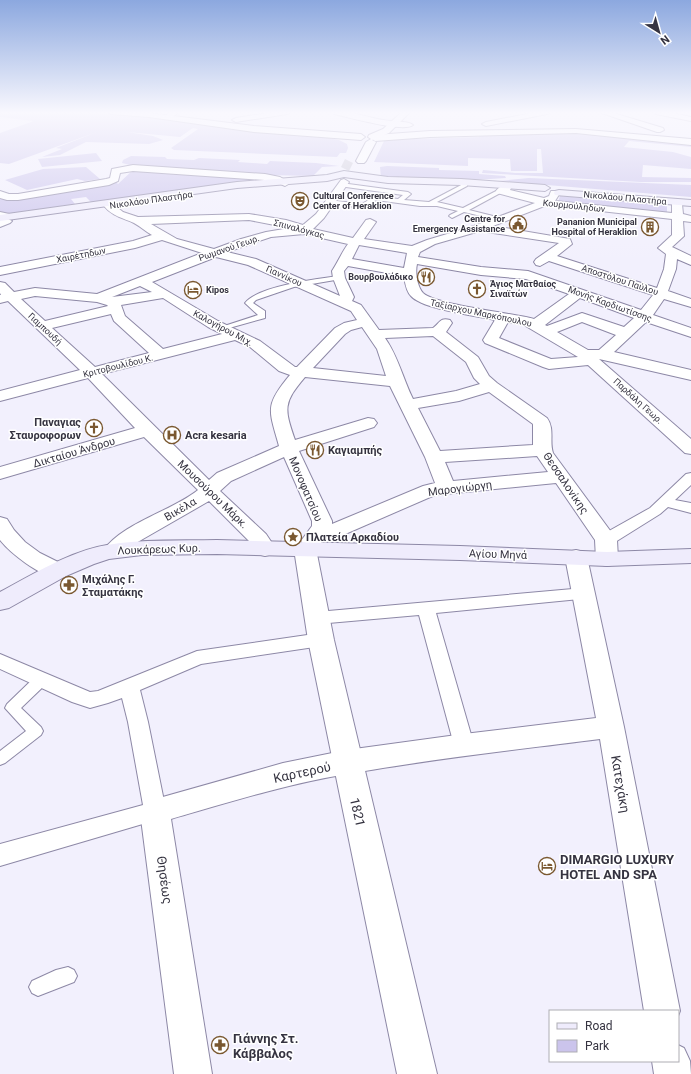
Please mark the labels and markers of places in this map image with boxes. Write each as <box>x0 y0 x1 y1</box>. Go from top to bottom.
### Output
theatre icon: Cultural Conference Center of Heraklion <box>290 191 310 211</box>
place label: Cultural Conference Center of Heraklion <box>313 191 394 211</box>
place label: Centre for Emergency Assistance <box>413 214 506 234</box>
public building icon: Centre for Emergency Assistance <box>508 214 528 234</box>
place label: Pananion Municipal Hospital of Heraklion <box>552 217 637 237</box>
building icon: Pananion Municipal Hospital of Heraklion <box>640 217 660 237</box>
restaurant icon: Βουρβουλάδικο <box>416 267 436 287</box>
place label: Βουρβουλάδικο <box>348 272 413 282</box>
church icon: Άγιος Ματθαίος Σιναϊτών <box>467 279 487 299</box>
place label: Άγιος Ματθαίος Σιναϊτών <box>490 279 557 299</box>
hotel icon: Kipos <box>183 280 203 300</box>
place label: Kipos <box>206 285 229 295</box>
place label: Παναγιας Σταυροφορων <box>9 416 81 442</box>
church icon: Παναγιας Σταυροφορων <box>84 418 104 438</box>
hospital icon: Acra kesaria <box>162 425 182 445</box>
place label: Acra kesaria <box>185 429 247 442</box>
restaurant icon: Καγιαμπής <box>305 440 325 460</box>
place label: Καγιαμπής <box>328 444 383 457</box>
place icon: Πλατεία Αρκαδίου <box>283 527 303 547</box>
place label: Πλατεία Αρκαδίου <box>306 531 399 544</box>
place label: Μιχάλης Γ. Σταματάκης <box>82 573 144 599</box>
pharmacy icon: Μιχάλης Γ. Σταματάκης <box>59 575 79 595</box>
place label: DIMARGIO LUXURY HOTEL AND SPA <box>560 852 675 882</box>
hotel icon: DIMARGIO LUXURY HOTEL AND SPA <box>537 856 557 876</box>
place label: Γιάννης Στ. Κάββαλος <box>233 1031 299 1061</box>
pharmacy icon: Γιάννης Στ. Κάββαλος <box>210 1035 230 1055</box>

